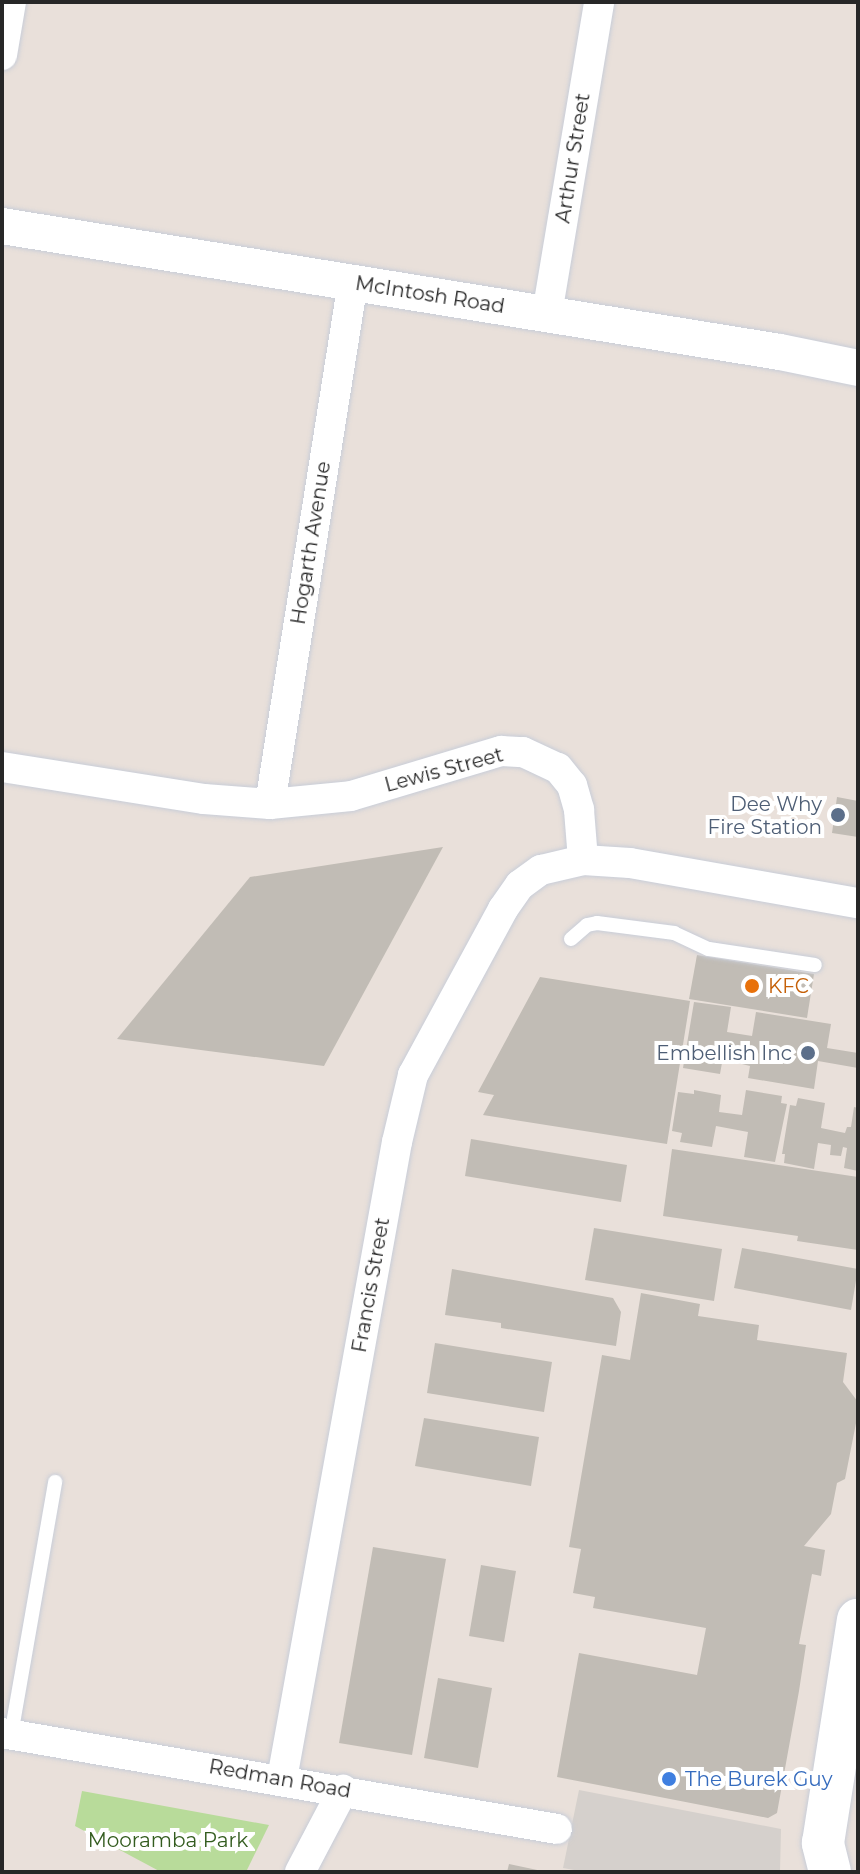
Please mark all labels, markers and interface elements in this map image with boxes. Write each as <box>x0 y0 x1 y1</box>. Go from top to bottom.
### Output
street label: Arthur Street <box>551 91 595 225</box>
street label: McIntosh Road <box>354 271 506 319</box>
street label: Hogarth Avenue <box>286 460 336 626</box>
street label: Lewis Street <box>382 743 506 797</box>
place label: Dee Why Fire Station <box>707 792 822 839</box>
marker: Dee Why Fire Station <box>829 806 847 824</box>
place label: KFC <box>768 974 809 998</box>
marker: KFC <box>743 977 761 995</box>
place label: Embellish Inc <box>656 1041 792 1065</box>
marker: Embellish Inc <box>799 1044 817 1062</box>
street label: Francis Street <box>347 1215 395 1355</box>
street label: Redman Road <box>207 1755 353 1803</box>
place label: The Burek Guy <box>685 1767 833 1791</box>
marker: The Burek Guy <box>660 1770 678 1788</box>
park label: Mooramba Park <box>88 1828 248 1852</box>

